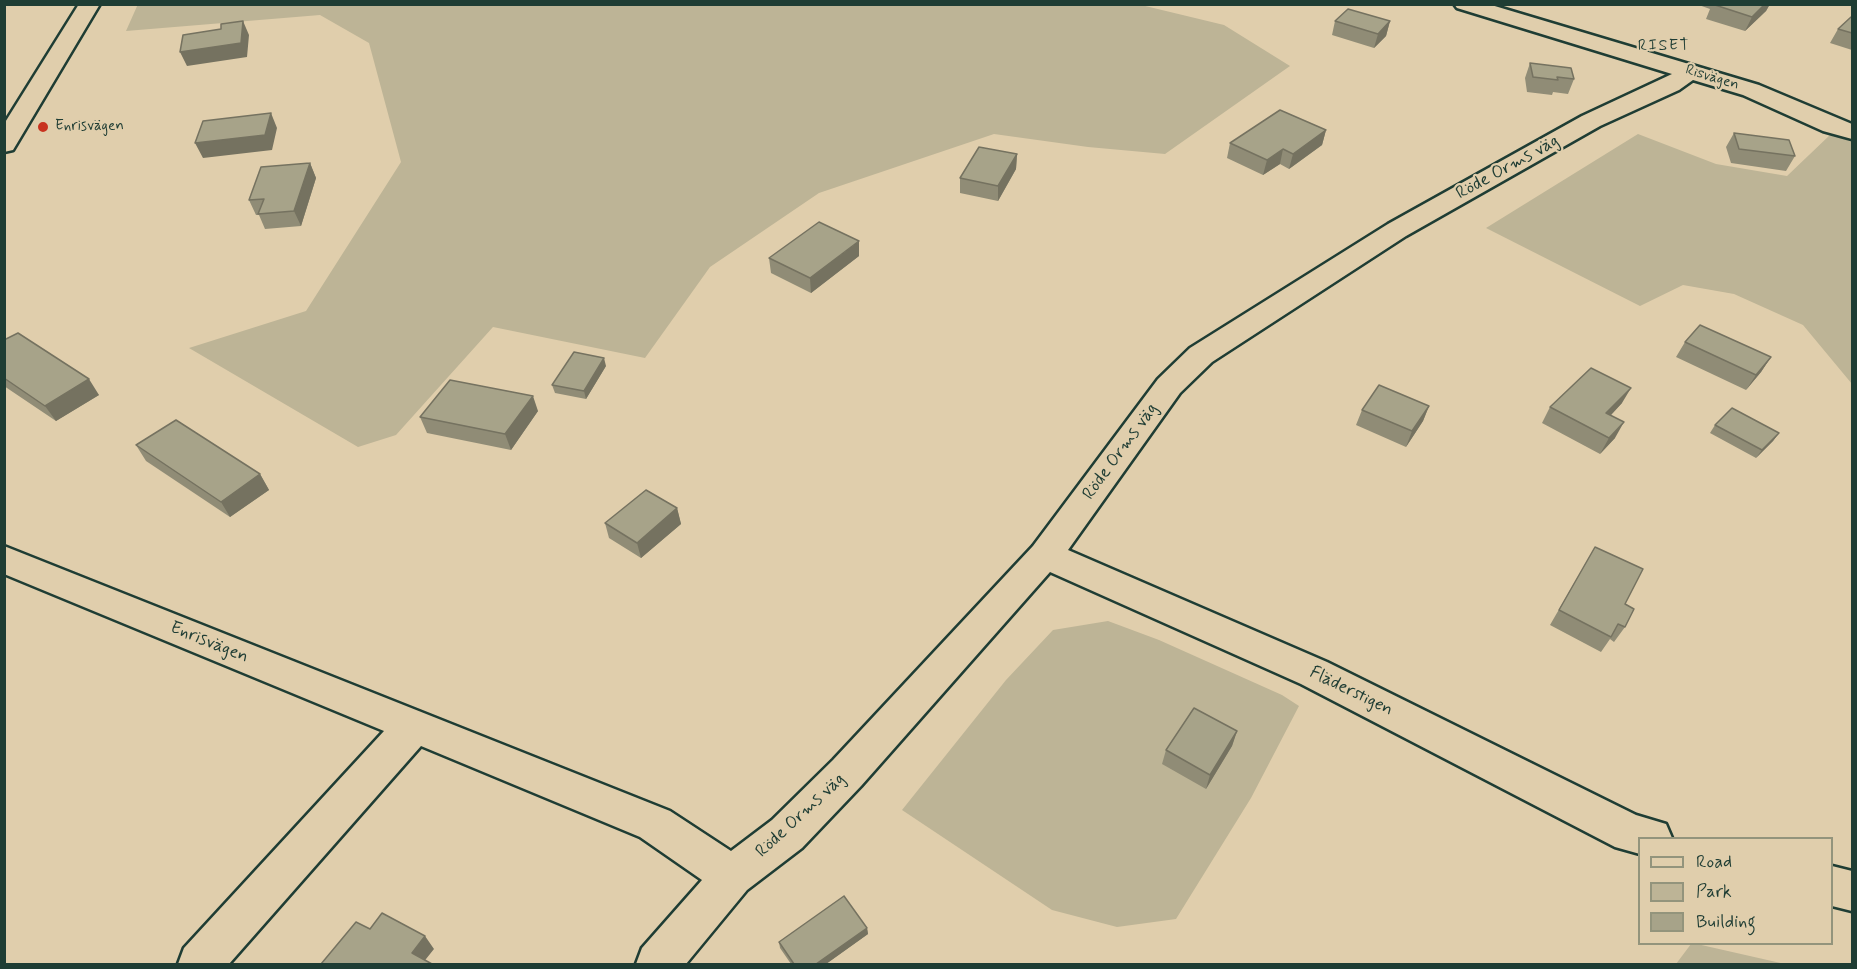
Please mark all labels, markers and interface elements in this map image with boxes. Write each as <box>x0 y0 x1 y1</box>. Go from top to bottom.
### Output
district label: RISET <box>1636 37 1692 57</box>
street label: Risvägen <box>1683 61 1741 95</box>
place label: Enrisvägen <box>55 118 124 136</box>
marker: Enrisvägen <box>36 120 50 134</box>
street label: Röde Orms väg <box>1453 131 1563 205</box>
street label: Röde Orms väg <box>1079 399 1163 505</box>
street label: Enrisvägen <box>167 617 251 669</box>
street label: Fläderstigen <box>1306 662 1396 722</box>
street label: Röde Orms väg <box>752 769 850 863</box>
legend <box>1638 837 1833 945</box>
text: Road <box>1696 850 1732 874</box>
text: Park <box>1696 880 1732 904</box>
text: Building <box>1696 910 1756 934</box>

